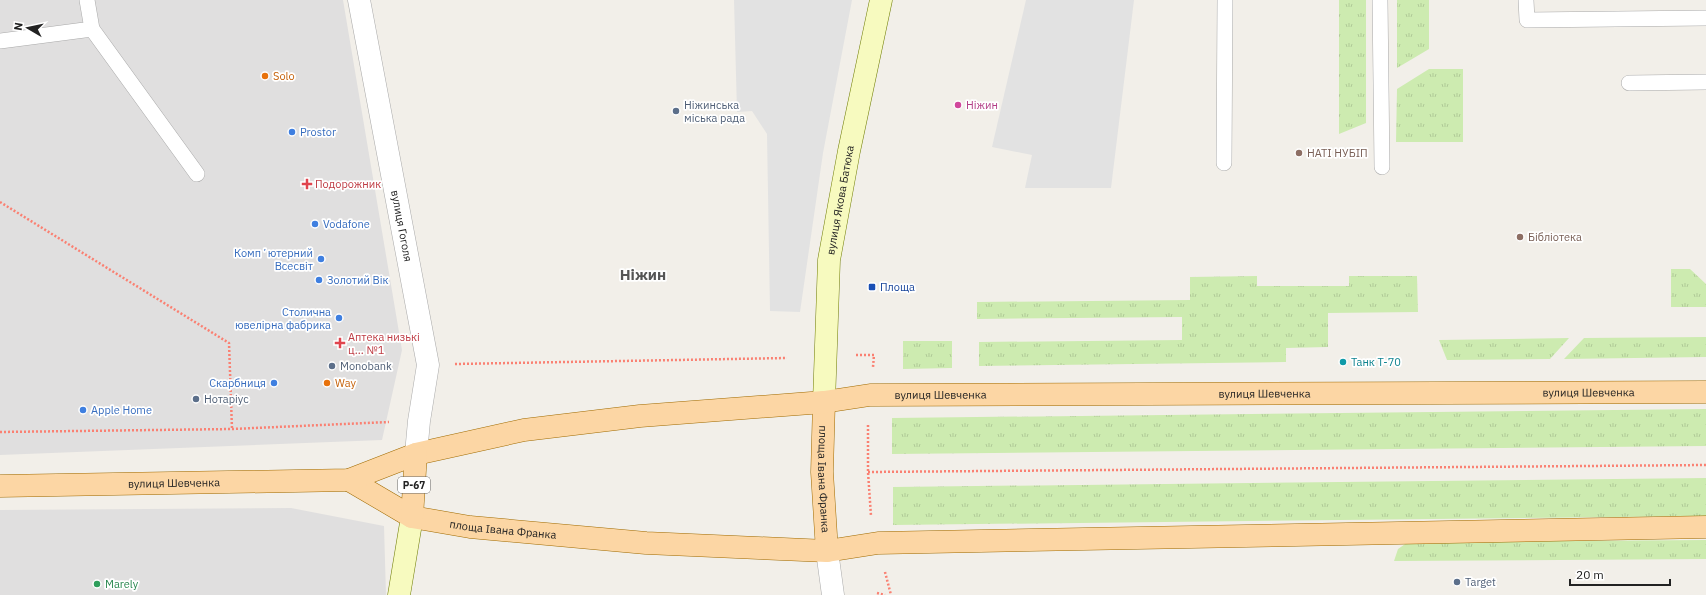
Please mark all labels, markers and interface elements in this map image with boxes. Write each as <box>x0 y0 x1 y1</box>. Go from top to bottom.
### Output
north arrow <box>8 8 48 48</box>
text: N <box>11 21 26 31</box>
place label: Solo <box>273 69 295 83</box>
marker: Solo <box>260 71 270 81</box>
place label: Ніжинська міська рада <box>684 98 745 125</box>
place label: Ніжин <box>966 98 998 112</box>
marker: Ніжин <box>953 100 963 110</box>
marker: Ніжинська міська рада <box>671 106 681 116</box>
place label: Prostor <box>300 125 336 139</box>
marker: Prostor <box>287 127 297 137</box>
street label: вулиця Якова Батюка <box>823 144 857 256</box>
place label: НАТІ НУБІП <box>1307 146 1368 160</box>
marker: НАТІ НУБІП <box>1294 148 1304 158</box>
place label: Подорожник <box>315 177 381 191</box>
marker: Подорожник <box>302 179 312 189</box>
street label: вулиця Гоголя <box>388 189 415 263</box>
place label: Vodafone <box>323 217 370 231</box>
marker: Vodafone <box>310 219 320 229</box>
place label: Бібліотека <box>1528 230 1582 244</box>
marker: Бібліотека <box>1515 232 1525 242</box>
place label: Компʼютерний Всесвіт <box>234 246 313 273</box>
marker: Компʼютерний Всесвіт <box>316 254 326 264</box>
district label: Ніжин <box>620 265 666 284</box>
place label: Золотий Вік <box>327 273 389 287</box>
marker: Золотий Вік <box>314 275 324 285</box>
place label: Площа <box>880 280 915 294</box>
marker: Площа <box>867 282 877 292</box>
place label: Столична ювелірна фабрика <box>235 305 331 332</box>
marker: Столична ювелірна фабрика <box>334 313 344 323</box>
place label: Аптека низькі ц... №1 <box>348 330 420 357</box>
marker: Аптека низькі ц... №1 <box>335 338 345 348</box>
place label: Танк Т-70 <box>1351 355 1401 369</box>
marker: Танк Т-70 <box>1338 357 1348 367</box>
place label: Monobank <box>340 359 392 373</box>
marker: Monobank <box>327 361 337 371</box>
place label: Скарбниця <box>209 376 266 390</box>
place label: Way <box>335 376 357 390</box>
marker: Скарбниця <box>269 378 279 388</box>
marker: Way <box>322 378 332 388</box>
street label: вулиця Шевченка <box>1542 385 1635 400</box>
street label: вулиця Шевченка <box>1218 386 1311 401</box>
street label: вулиця Шевченка <box>894 388 987 402</box>
place label: Нотаріус <box>204 392 249 406</box>
marker: Нотаріус <box>191 394 201 404</box>
place label: Apple Home <box>91 403 152 417</box>
marker: Apple Home <box>78 405 88 415</box>
street label: площа Івана Франка <box>815 425 833 533</box>
street label: вулиця Шевченка <box>128 475 220 491</box>
road number: Р-67 <box>398 477 430 493</box>
street label: площа Івана Франка <box>448 517 557 542</box>
scale bar <box>1570 561 1670 587</box>
text: 20 m <box>1576 567 1604 582</box>
place label: Target <box>1465 575 1496 589</box>
place label: Marely <box>105 577 139 591</box>
marker: Target <box>1452 577 1462 587</box>
marker: Marely <box>92 579 102 589</box>

